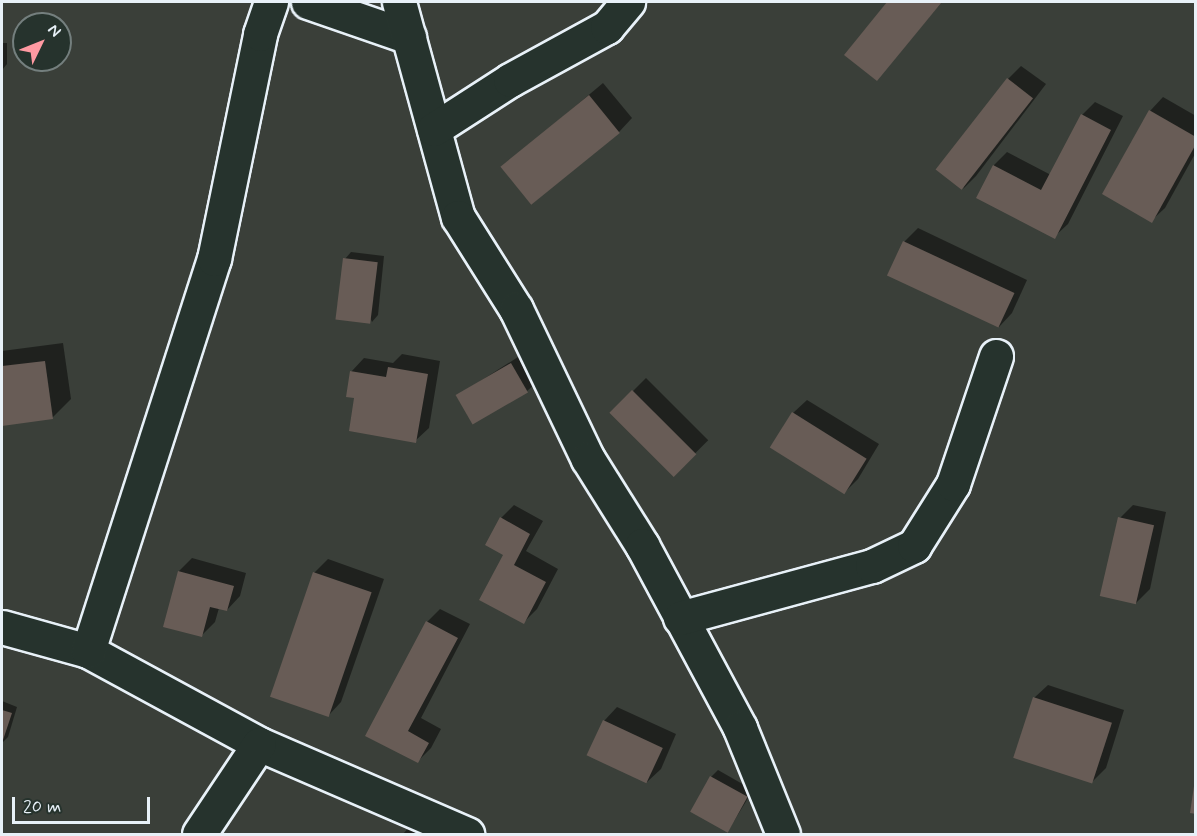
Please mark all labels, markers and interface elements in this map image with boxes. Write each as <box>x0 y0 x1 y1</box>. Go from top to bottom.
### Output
north arrow <box>12 12 72 72</box>
text: N <box>43 20 65 42</box>
scale bar <box>15 785 153 823</box>
text: 20 m <box>23 795 61 819</box>

